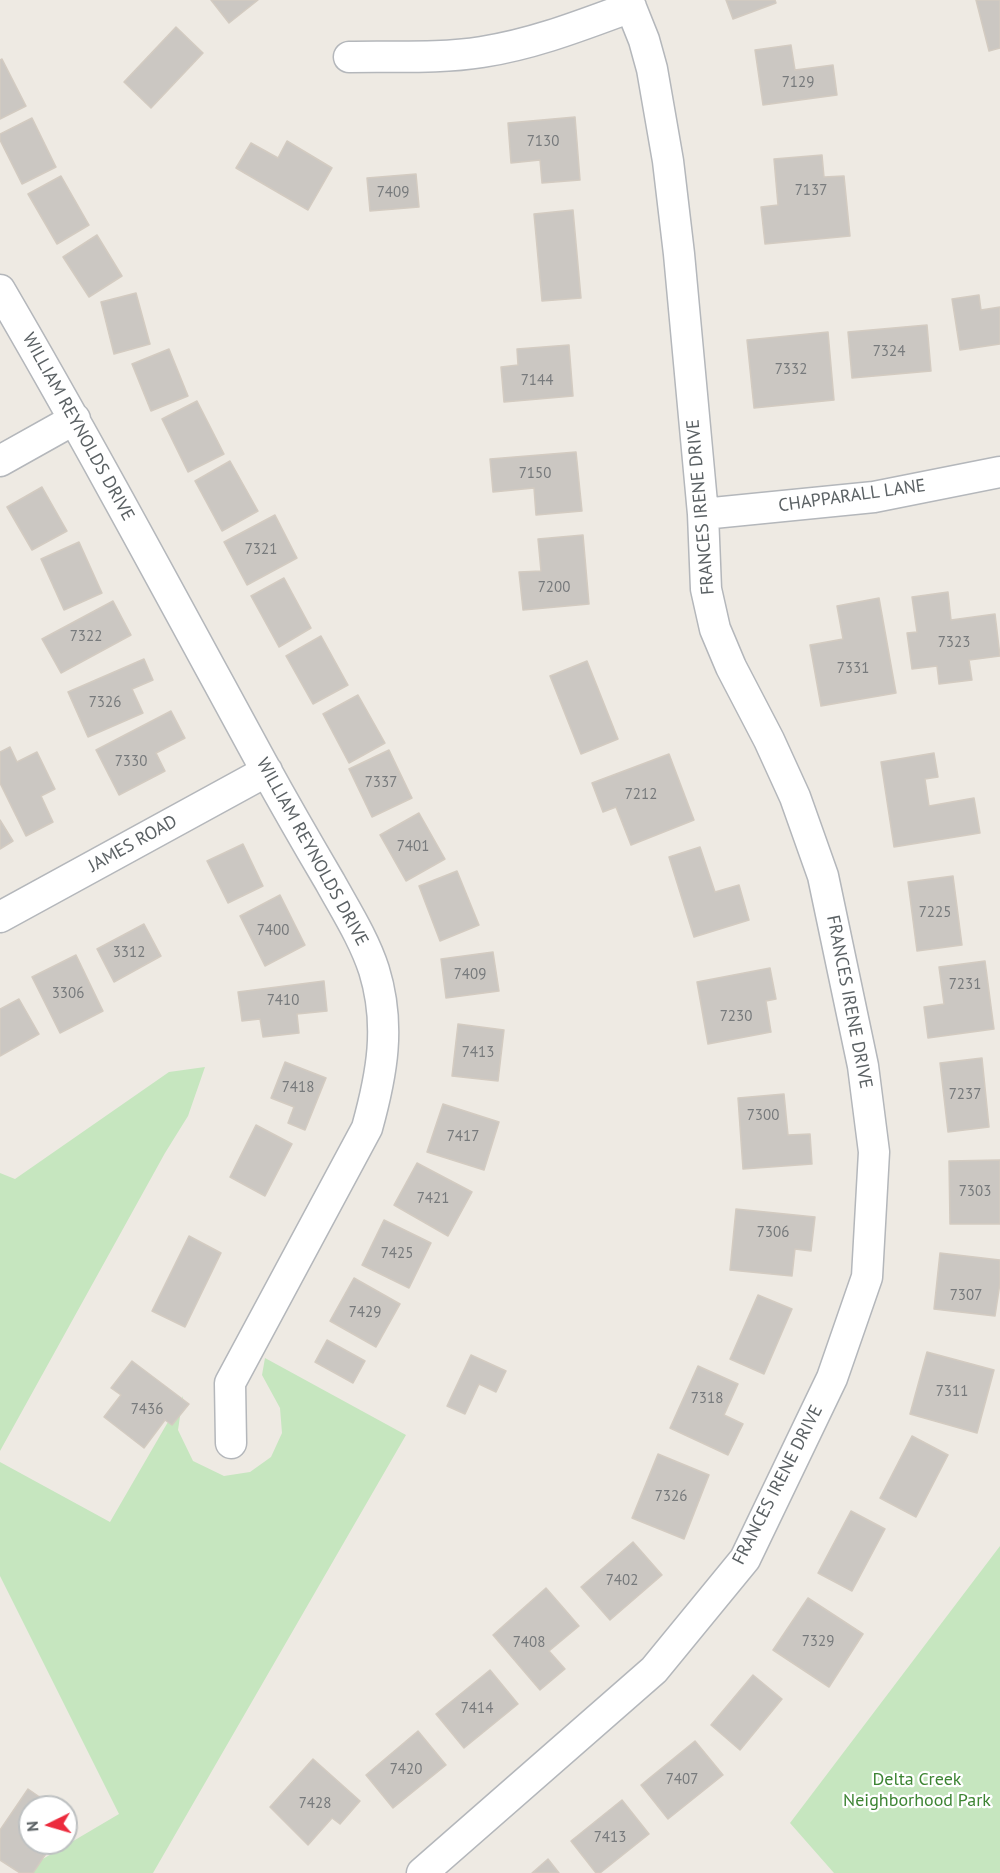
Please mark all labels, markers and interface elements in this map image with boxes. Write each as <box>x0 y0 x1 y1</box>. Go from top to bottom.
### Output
house number: 7129 <box>782 74 814 92</box>
house number: 7130 <box>527 133 559 151</box>
house number: 7137 <box>795 182 827 200</box>
house number: 7409 <box>377 184 409 202</box>
street label: WILLIAM REYNOLDS DRIVE <box>17 329 139 525</box>
house number: 7324 <box>873 343 905 361</box>
house number: 7332 <box>775 361 807 379</box>
house number: 7144 <box>521 372 553 390</box>
street label: FRANCES IRENE DRIVE <box>683 418 719 596</box>
house number: 7150 <box>519 465 551 483</box>
street label: CHAPPARALL LANE <box>777 475 927 517</box>
house number: 7321 <box>245 541 277 559</box>
house number: 7200 <box>538 579 570 597</box>
house number: 7322 <box>70 628 102 646</box>
house number: 7323 <box>938 634 970 652</box>
house number: 7331 <box>837 660 869 678</box>
house number: 7326 <box>89 694 121 712</box>
house number: 7330 <box>115 753 147 771</box>
street label: WILLIAM REYNOLDS DRIVE <box>251 754 373 950</box>
house number: 7337 <box>365 774 397 792</box>
house number: 7212 <box>625 786 657 804</box>
street label: JAMES ROAD <box>85 811 181 877</box>
house number: 7401 <box>397 838 429 856</box>
house number: 7225 <box>919 904 951 922</box>
street label: FRANCES IRENE DRIVE <box>822 913 876 1091</box>
house number: 7400 <box>257 922 289 940</box>
house number: 3312 <box>113 944 145 962</box>
house number: 7409 <box>454 966 486 984</box>
house number: 7231 <box>949 976 981 994</box>
house number: 3306 <box>52 985 84 1003</box>
house number: 7410 <box>267 992 299 1010</box>
house number: 7230 <box>720 1008 752 1026</box>
house number: 7413 <box>462 1044 494 1062</box>
house number: 7418 <box>282 1079 314 1097</box>
house number: 7237 <box>949 1086 981 1104</box>
house number: 7300 <box>747 1107 779 1125</box>
house number: 7417 <box>447 1128 479 1146</box>
house number: 7303 <box>959 1183 991 1201</box>
house number: 7421 <box>417 1190 449 1208</box>
house number: 7306 <box>757 1224 789 1242</box>
house number: 7425 <box>381 1245 413 1263</box>
house number: 7307 <box>950 1287 982 1305</box>
house number: 7429 <box>349 1304 381 1322</box>
house number: 7311 <box>936 1383 968 1401</box>
house number: 7318 <box>691 1390 723 1408</box>
house number: 7436 <box>131 1401 163 1419</box>
street label: FRANCES IRENE DRIVE <box>728 1402 828 1568</box>
house number: 7326 <box>655 1488 687 1506</box>
house number: 7402 <box>606 1572 638 1590</box>
house number: 7329 <box>802 1633 834 1651</box>
house number: 7408 <box>513 1634 545 1652</box>
house number: 7414 <box>461 1700 493 1718</box>
house number: 7420 <box>390 1761 422 1779</box>
park label: Delta Creek Neighborhood Park <box>843 1769 991 1812</box>
house number: 7407 <box>666 1771 698 1789</box>
north arrow <box>18 1795 78 1855</box>
house number: 7428 <box>299 1795 331 1813</box>
text: N <box>22 1820 42 1833</box>
house number: 7413 <box>594 1829 626 1847</box>

